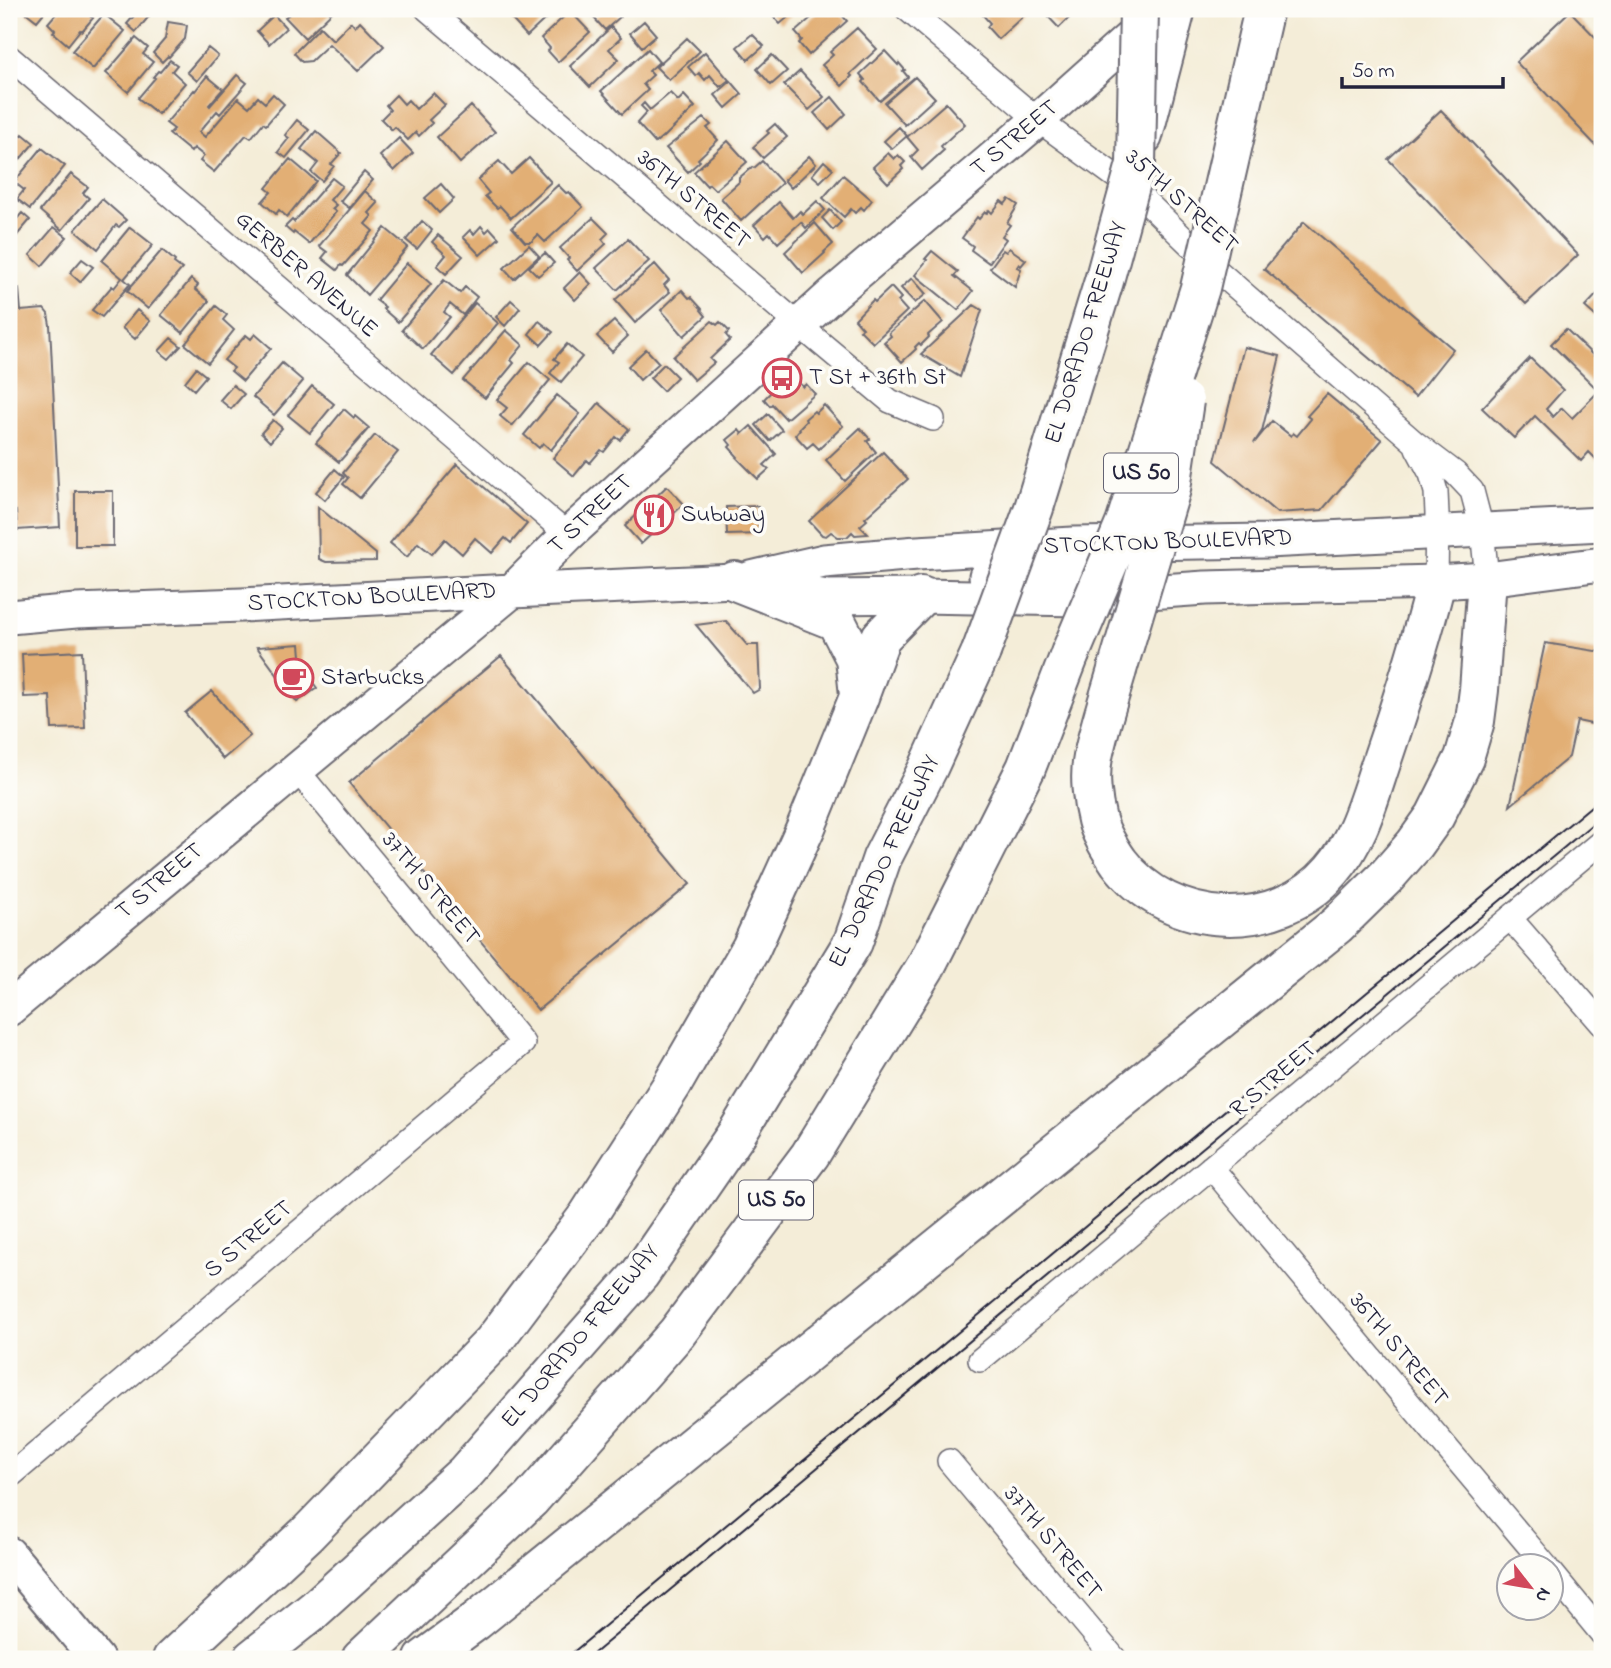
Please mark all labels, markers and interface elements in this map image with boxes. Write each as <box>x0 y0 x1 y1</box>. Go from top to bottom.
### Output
scale bar <box>1342 46 1502 90</box>
text: 50 m <box>1352 57 1395 87</box>
street label: T STREET <box>964 92 1067 186</box>
street label: 35TH STREET <box>1116 141 1246 263</box>
street label: 36TH STREET <box>628 142 758 258</box>
street label: GERBER AVENUE <box>227 203 385 347</box>
street label: EL DORADO FREEWAY <box>1036 217 1138 449</box>
bus stop icon: T St + 36th St <box>761 357 803 399</box>
place label: T St + 36th St <box>809 361 946 396</box>
road number: US 50 <box>1104 453 1178 492</box>
street label: T STREET <box>541 466 642 564</box>
restaurant icon: Subway <box>633 494 675 536</box>
place label: Subway <box>681 498 765 534</box>
street label: STOCKTON BOULEVARD <box>1043 521 1293 565</box>
street label: STOCKTON BOULEVARD <box>247 574 497 622</box>
cafe icon: Starbucks <box>273 657 315 699</box>
place label: Starbucks <box>321 661 425 696</box>
street label: EL DORADO FREEWAY <box>820 750 950 974</box>
street label: 37TH STREET <box>372 825 488 954</box>
street label: T STREET <box>109 835 212 929</box>
street label: R STREET <box>1223 1033 1325 1127</box>
road number: US 50 <box>739 1180 813 1219</box>
street label: S STREET <box>197 1192 301 1288</box>
street label: EL DORADO FREEWAY <box>493 1237 669 1437</box>
street label: 36TH STREET <box>1340 1285 1456 1415</box>
street label: 37TH STREET <box>994 1479 1110 1608</box>
north arrow <box>1496 1552 1566 1622</box>
text: N <box>1527 1582 1557 1607</box>

